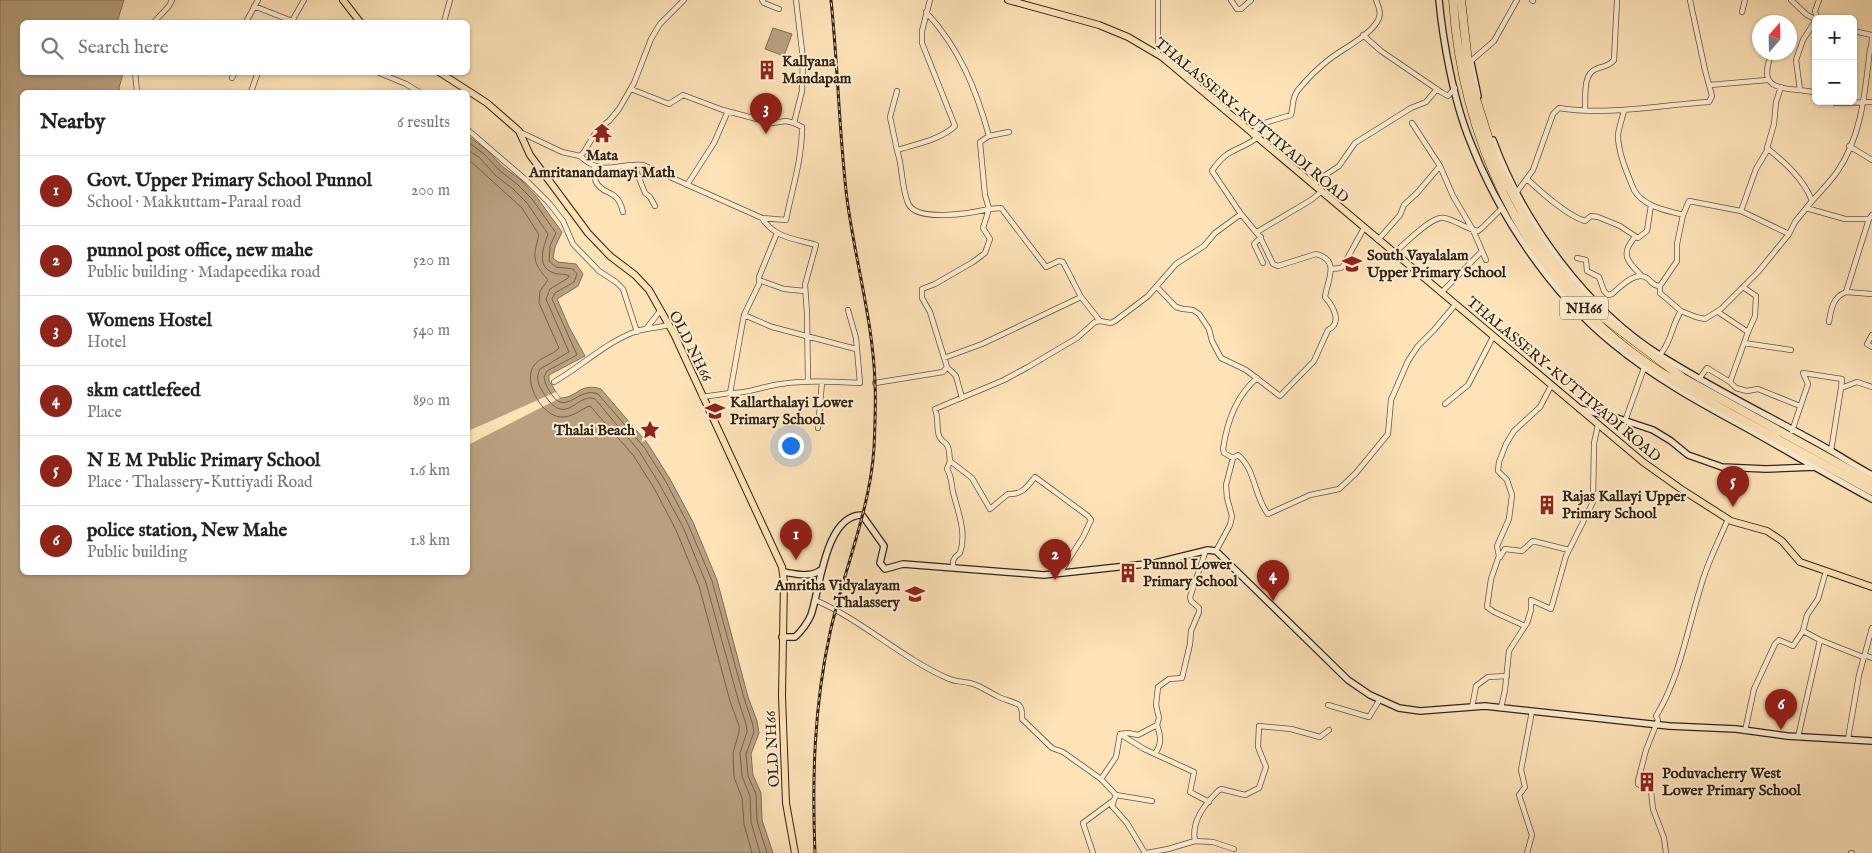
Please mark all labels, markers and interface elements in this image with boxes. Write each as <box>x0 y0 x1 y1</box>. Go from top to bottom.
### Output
north arrow <box>1752 15 1797 60</box>
map controls <box>1812 15 1857 105</box>
button: + <box>1812 15 1857 60</box>
search box <box>20 20 470 75</box>
street label: THALASSERY-KUTTIYADI ROAD <box>1151 33 1353 207</box>
icon: search <box>38 34 66 62</box>
text: Search here <box>78 36 169 60</box>
place label: Kallyana Mandapam <box>782 52 852 88</box>
building icon: Kallyana Mandapam <box>756 59 778 81</box>
button: − <box>1812 60 1857 105</box>
pin: 3 <box>750 93 782 134</box>
text: Nearby <box>40 109 105 136</box>
text: 6 results <box>397 113 450 133</box>
temple icon: Mata Amritanandamayi Math <box>591 122 613 144</box>
place label: Mata Amritanandamayi Math <box>528 146 676 182</box>
text: Govt. Upper Primary School Punnol <box>87 169 372 193</box>
text: 1 <box>53 181 59 201</box>
text: 200 m <box>411 181 450 201</box>
text: School · Makkuttam-Paraal road <box>87 193 301 213</box>
text: punnol post office, new mahe <box>87 239 313 263</box>
place label: South Vayalalam Upper Primary School <box>1366 246 1507 282</box>
text: 2 <box>52 251 60 271</box>
text: 520 m <box>413 251 450 271</box>
school or university icon: South Vayalalam Upper Primary School <box>1341 253 1363 275</box>
text: Public building · Madapeedika road <box>87 263 320 283</box>
street label: THALASSERY-KUTTIYADI ROAD <box>1463 292 1665 466</box>
road number: NH66 <box>1560 296 1608 320</box>
street label: OLD NH66 <box>665 308 717 385</box>
text: Womens Hostel <box>87 309 212 333</box>
text: 3 <box>53 321 59 341</box>
text: 540 m <box>413 321 450 341</box>
text: Hotel <box>87 333 126 353</box>
text: skm cattlefeed <box>87 379 200 403</box>
text: 4 <box>52 391 60 411</box>
text: 890 m <box>413 391 450 411</box>
place label: Kallarthalayi Lower Primary School <box>730 393 854 429</box>
school or university icon: Kallarthalayi Lower Primary School <box>704 400 726 422</box>
text: Place <box>87 403 122 423</box>
place icon: Thalai Beach <box>639 419 661 441</box>
place label: Thalai Beach <box>553 421 636 440</box>
your location <box>778 433 804 459</box>
text: N E M Public Primary School <box>87 449 320 473</box>
text: 5 <box>53 461 59 481</box>
text: 1.6 km <box>409 461 450 481</box>
pin: 5 <box>1717 466 1749 507</box>
text: Place · Thalassery-Kuttiyadi Road <box>87 473 313 493</box>
place label: Rajas Kallayi Upper Primary School <box>1562 487 1686 523</box>
building icon: Rajas Kallayi Upper Primary School <box>1536 494 1558 516</box>
text: police station, New Mahe <box>87 519 287 543</box>
pin: 1 <box>780 519 812 560</box>
text: 6 <box>53 531 59 551</box>
text: 1.8 km <box>410 531 450 551</box>
pin: 2 <box>1039 539 1071 580</box>
text: Public building <box>87 543 187 563</box>
place label: Punnol Lower Primary School <box>1143 555 1239 591</box>
pin: 4 <box>1257 560 1289 601</box>
building icon: Punnol Lower Primary School <box>1117 562 1139 584</box>
place label: Amritha Vidyalayam Thalassery <box>774 576 901 612</box>
school or university icon: Amritha Vidyalayam Thalassery <box>904 583 926 605</box>
pin: 6 <box>1765 689 1797 730</box>
street label: OLD NH66 <box>761 709 784 788</box>
place label: Poduvacherry West Lower Primary School <box>1662 764 1802 800</box>
building icon: Poduvacherry West Lower Primary School <box>1636 771 1658 793</box>

